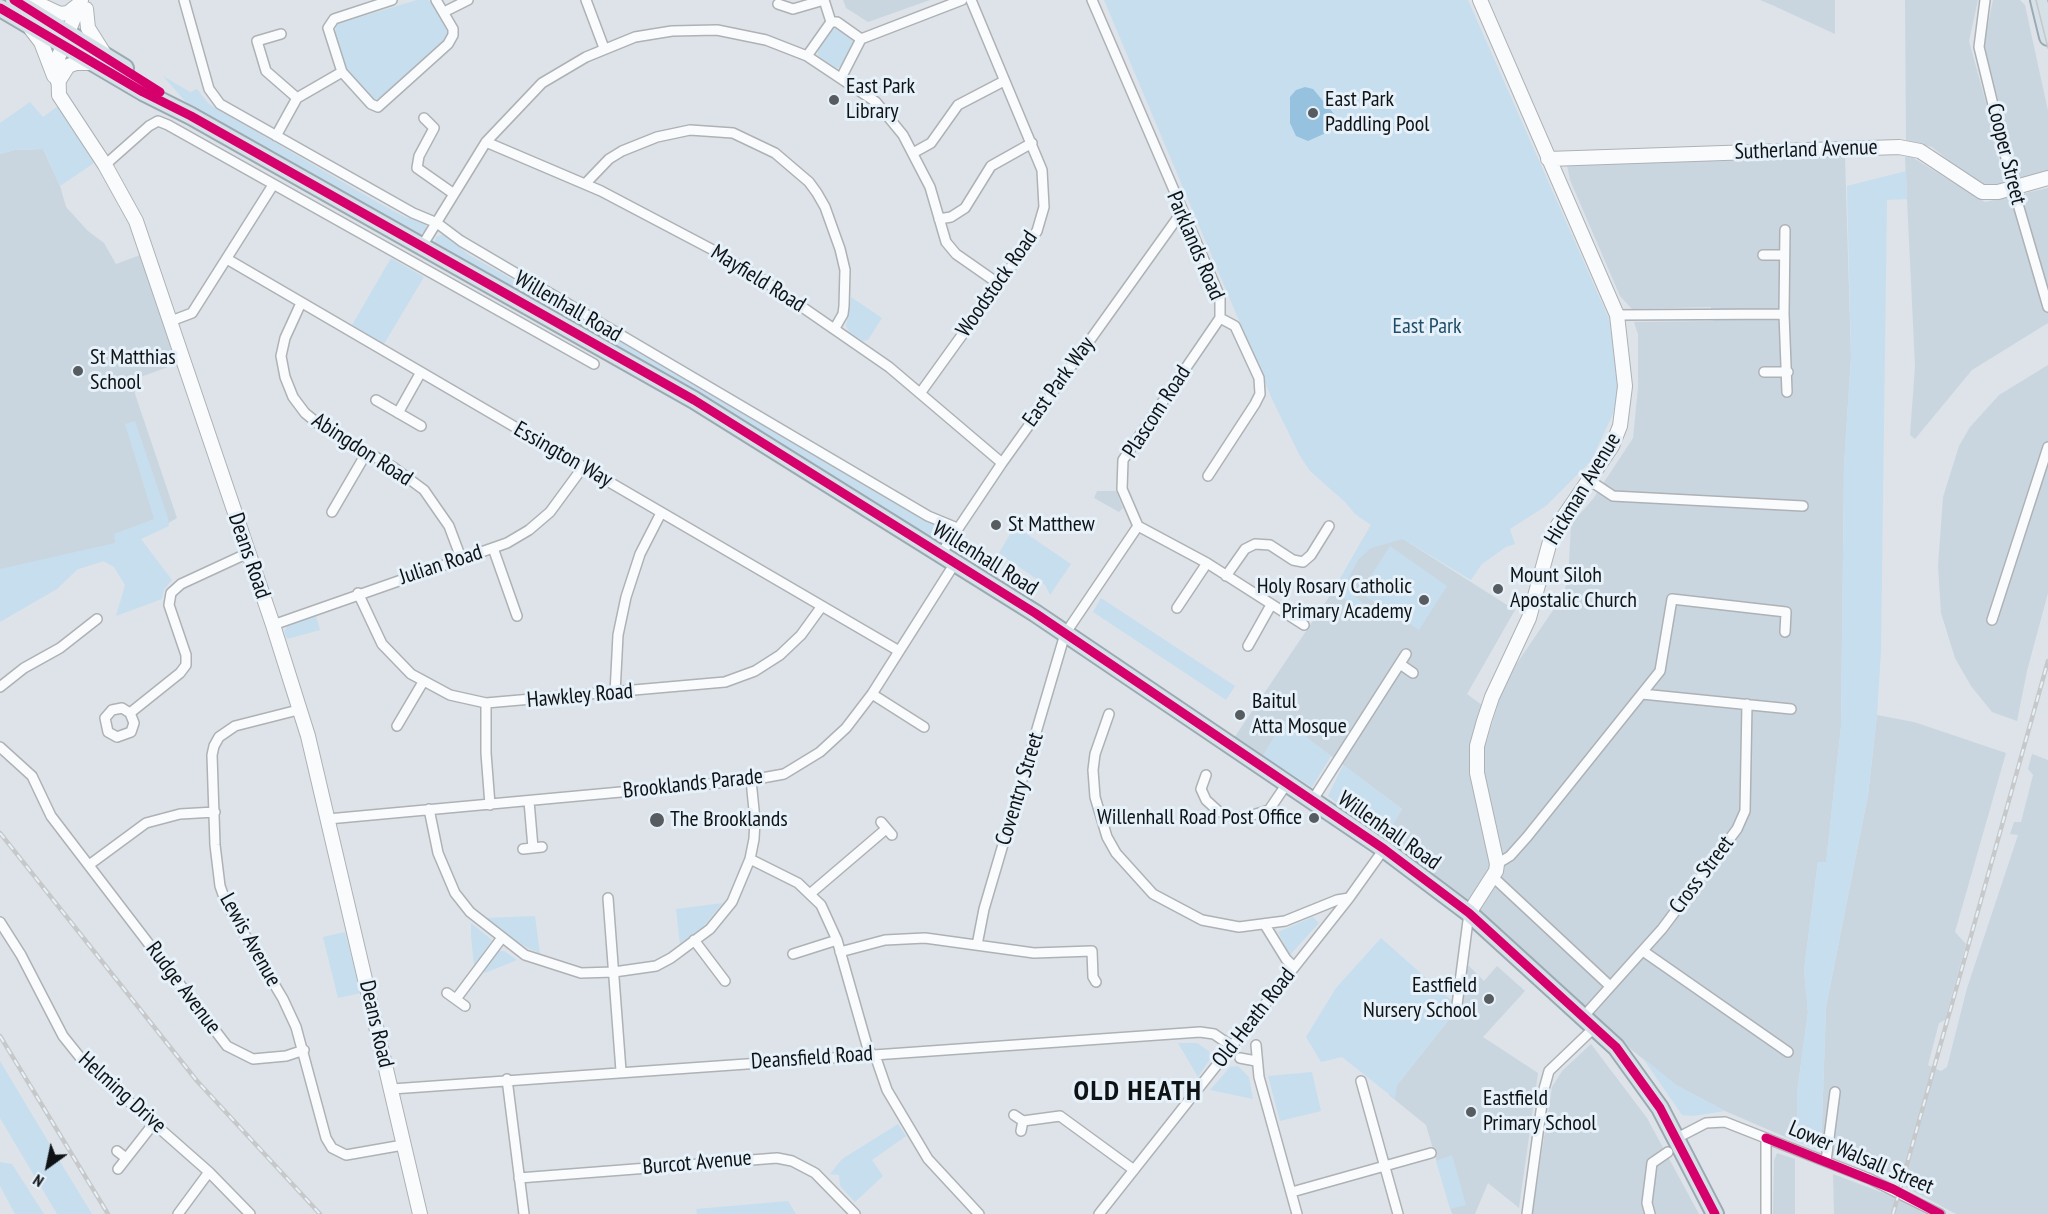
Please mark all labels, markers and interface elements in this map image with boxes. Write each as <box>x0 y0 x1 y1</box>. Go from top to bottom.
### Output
place label: East Park Library <box>846 74 915 125</box>
place label: East Park Paddling Pool <box>1325 87 1429 138</box>
marker: East Park Library <box>827 93 841 107</box>
street label: Cooper Street <box>1981 101 2031 207</box>
marker: East Park Paddling Pool <box>1306 106 1320 120</box>
street label: Sutherland Avenue <box>1734 134 1878 166</box>
street label: Parklands Road <box>1160 188 1230 304</box>
street label: Woodstock Road <box>951 226 1043 342</box>
street label: Mayfield Road <box>706 240 810 318</box>
street label: Willenhall Road <box>510 266 626 348</box>
park label: East Park <box>1392 314 1462 340</box>
street label: East Park Way <box>1018 332 1100 432</box>
place label: St Matthias School <box>90 345 176 396</box>
street label: Plascom Road <box>1117 361 1197 463</box>
marker: St Matthias School <box>71 364 85 378</box>
street label: Abingdon Road <box>307 408 417 492</box>
street label: Essington Way <box>509 416 617 494</box>
street label: Hickman Avenue <box>1539 428 1627 550</box>
street label: Deans Road <box>222 510 276 602</box>
place label: St Matthew <box>1008 512 1095 538</box>
street label: Willenhall Road <box>927 516 1043 602</box>
marker: St Matthew <box>989 518 1003 532</box>
street label: Julian Road <box>396 539 486 591</box>
place label: Mount Siloh Apostalic Church <box>1510 563 1637 614</box>
place label: Holy Rosary Catholic Primary Academy <box>1257 574 1412 626</box>
marker: Mount Siloh Apostalic Church <box>1491 582 1505 596</box>
marker: Holy Rosary Catholic Primary Academy <box>1417 593 1431 607</box>
street label: Hawkley Road <box>526 678 634 714</box>
place label: Baitul Atta Mosque <box>1252 689 1347 740</box>
marker: Baitul Atta Mosque <box>1233 708 1247 722</box>
street label: Coventry Street <box>990 729 1050 849</box>
street label: Brooklands Parade <box>622 764 764 804</box>
street label: Willenhall Road <box>1332 786 1446 876</box>
place label: Willenhall Road Post Office <box>1097 805 1302 831</box>
place label: The Brooklands <box>670 807 788 833</box>
marker: The Brooklands <box>648 811 666 829</box>
marker: Willenhall Road Post Office <box>1307 811 1321 825</box>
street label: Cross Street <box>1664 831 1740 919</box>
street label: Lewis Avenue <box>214 889 286 991</box>
street label: Rudge Avenue <box>140 937 226 1039</box>
street label: Old Heath Road <box>1207 963 1301 1073</box>
place label: Eastfield Nursery School <box>1363 973 1477 1024</box>
street label: Deans Road <box>353 978 399 1070</box>
marker: Eastfield Nursery School <box>1482 992 1496 1006</box>
street label: Deansfield Road <box>750 1041 874 1075</box>
street label: Helming Drive <box>73 1047 171 1139</box>
district label: OLD HEATH <box>1074 1075 1202 1109</box>
place label: Eastfield Primary School <box>1483 1086 1596 1138</box>
marker: Eastfield Primary School <box>1464 1105 1478 1119</box>
street label: Lower Walsall Street <box>1785 1116 1937 1200</box>
north arrow <box>18 1136 78 1196</box>
street label: Burcot Avenue <box>641 1145 753 1181</box>
text: N <box>29 1170 47 1192</box>

